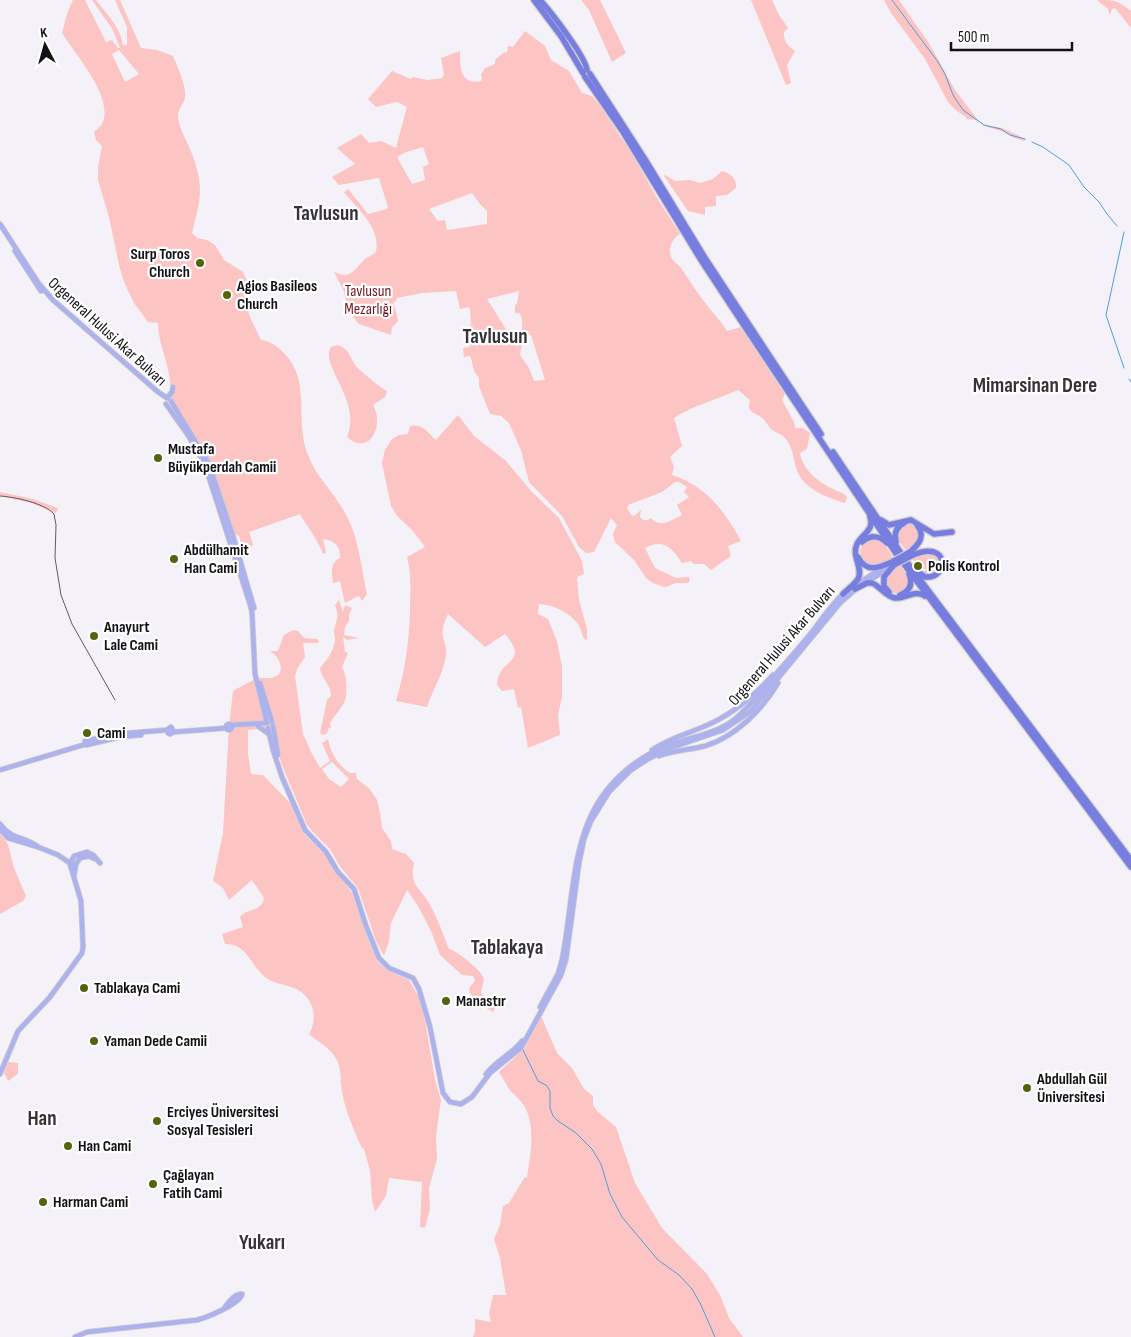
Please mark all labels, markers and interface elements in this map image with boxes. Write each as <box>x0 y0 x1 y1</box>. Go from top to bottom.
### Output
north arrow <box>20 20 70 70</box>
scale bar <box>951 20 1072 52</box>
text: K <box>39 24 48 41</box>
text: 500 m <box>958 28 989 47</box>
district label: Tavlusun <box>293 201 359 226</box>
place label: Surp Toros Church <box>131 245 190 282</box>
marker: Surp Toros Church <box>194 257 206 269</box>
street label: Orgeneral Hulusi Akar Bulvarı <box>44 274 170 390</box>
place label: Agios Basileos Church <box>236 277 317 314</box>
park label: Tavlusun Mezarlığı <box>344 282 392 319</box>
marker: Agios Basileos Church <box>221 289 233 301</box>
district label: Tavlusun <box>462 324 528 349</box>
district label: Mimarsinan Dere <box>973 373 1097 398</box>
place label: Mustafa Büyükperdah Camii <box>168 440 276 477</box>
marker: Mustafa Büyükperdah Camii <box>152 452 164 464</box>
place label: Abdülhamit Han Cami <box>183 541 249 578</box>
marker: Abdülhamit Han Cami <box>168 553 180 565</box>
place label: Polis Kontrol <box>928 557 1000 576</box>
marker: Polis Kontrol <box>912 560 924 572</box>
street label: Orgeneral Hulusi Akar Bulvarı <box>725 582 839 710</box>
place label: Anayurt Lale Cami <box>103 618 158 655</box>
marker: Anayurt Lale Cami <box>88 630 100 642</box>
place label: Cami <box>97 724 125 743</box>
marker: Cami <box>81 727 93 739</box>
district label: Tablakaya <box>471 935 543 960</box>
place label: Tablakaya Cami <box>94 979 180 998</box>
marker: Tablakaya Cami <box>78 982 90 994</box>
place label: Manastır <box>456 992 506 1011</box>
marker: Manastır <box>440 995 452 1007</box>
place label: Yaman Dede Camii <box>104 1032 207 1051</box>
marker: Yaman Dede Camii <box>88 1035 100 1047</box>
place label: Abdullah Gül Üniversitesi <box>1036 1070 1107 1107</box>
marker: Abdullah Gül Üniversitesi <box>1021 1082 1033 1094</box>
place label: Erciyes Üniversitesi Sosyal Tesisleri <box>167 1103 278 1140</box>
district label: Han <box>27 1106 57 1131</box>
marker: Erciyes Üniversitesi Sosyal Tesisleri <box>151 1115 163 1127</box>
place label: Han Cami <box>78 1137 131 1156</box>
marker: Han Cami <box>62 1140 74 1152</box>
place label: Çağlayan Fatih Cami <box>163 1166 222 1203</box>
marker: Çağlayan Fatih Cami <box>147 1178 159 1190</box>
place label: Harman Cami <box>53 1193 128 1212</box>
marker: Harman Cami <box>37 1196 49 1208</box>
district label: Yukarı <box>239 1230 285 1255</box>

